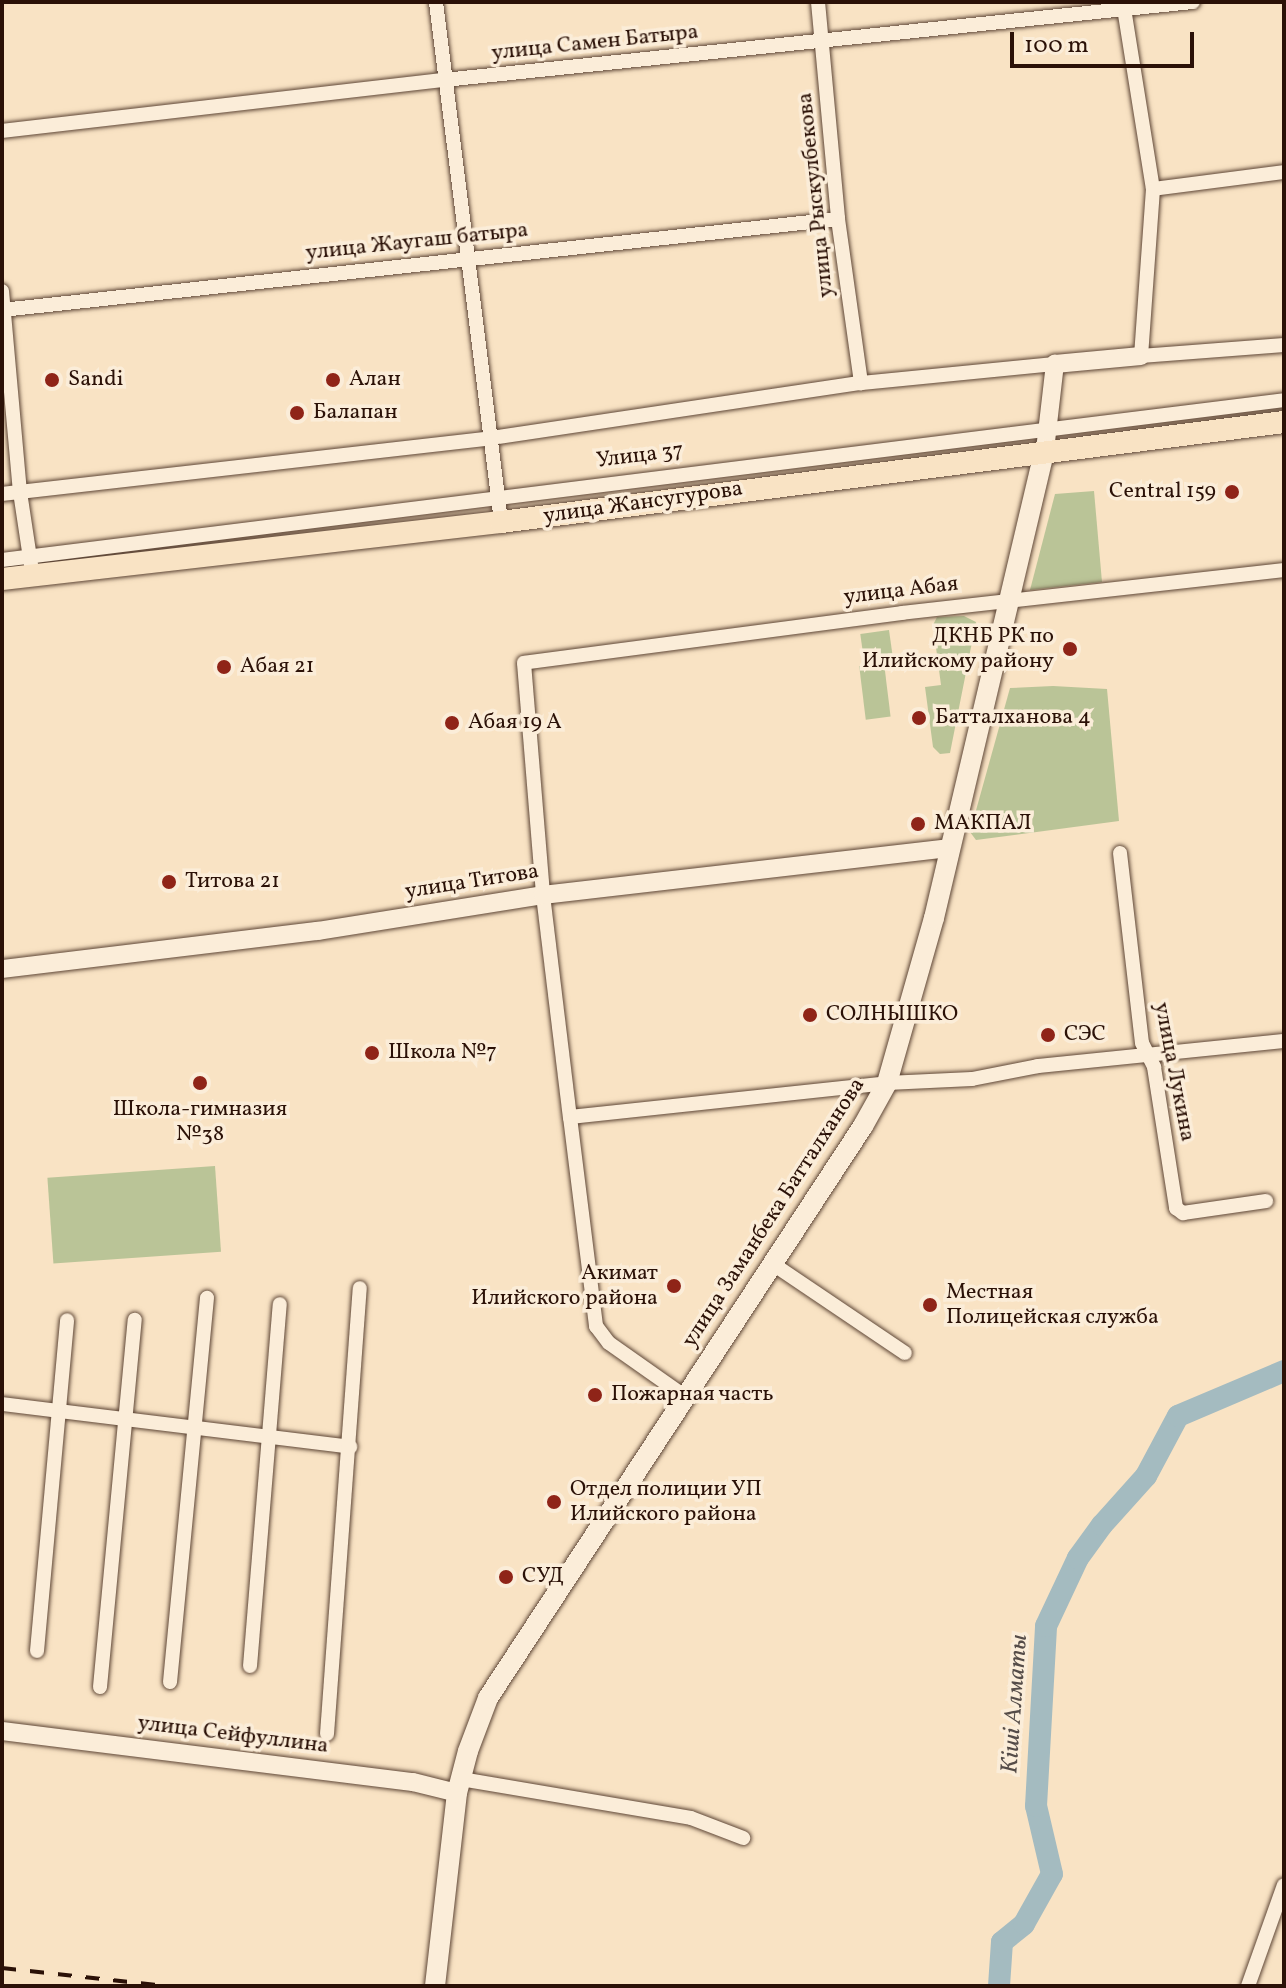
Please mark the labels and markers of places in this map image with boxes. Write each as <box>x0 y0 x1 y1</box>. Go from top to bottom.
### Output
place label: Sandi <box>68 367 123 393</box>
place label: Алан <box>349 367 401 393</box>
marker: Sandi <box>43 371 61 389</box>
marker: Алан <box>324 371 342 389</box>
place label: Балапан <box>313 400 398 426</box>
marker: Балапан <box>288 404 306 422</box>
place label: Central 159 <box>1109 479 1216 505</box>
marker: Central 159 <box>1223 483 1241 501</box>
place label: ДКНБ РК по Илийскому району <box>861 623 1054 674</box>
marker: ДКНБ РК по Илийскому району <box>1061 640 1079 658</box>
place label: Абая 21 <box>240 654 314 680</box>
marker: Абая 21 <box>215 658 233 676</box>
place label: Батталханова 4 <box>935 705 1091 731</box>
marker: Батталханова 4 <box>910 709 928 727</box>
place label: Абая 19 А <box>468 710 562 736</box>
marker: Абая 19 А <box>443 714 461 732</box>
place label: МАКПАЛ <box>934 811 1032 837</box>
marker: МАКПАЛ <box>909 815 927 833</box>
place label: Титова 21 <box>185 869 280 895</box>
marker: Титова 21 <box>160 873 178 891</box>
place label: СОЛНЫШКО <box>826 1002 958 1028</box>
marker: СОЛНЫШКО <box>801 1006 819 1024</box>
place label: СЭС <box>1064 1022 1106 1048</box>
marker: СЭС <box>1039 1026 1057 1044</box>
place label: Школа №7 <box>388 1040 497 1066</box>
marker: Школа №7 <box>363 1044 381 1062</box>
marker: Школа-гимназия №38 <box>191 1074 209 1092</box>
place label: Школа-гимназия №38 <box>113 1096 287 1148</box>
place label: Акимат Илийского района <box>471 1260 658 1312</box>
marker: Акимат Илийского района <box>665 1277 683 1295</box>
place label: Местная Полицейская служба <box>946 1279 1159 1330</box>
marker: Местная Полицейская служба <box>921 1296 939 1314</box>
place label: Пожарная часть <box>611 1382 774 1408</box>
marker: Пожарная часть <box>586 1386 604 1404</box>
place label: Отдел полиции УП Илийского района <box>570 1476 762 1528</box>
marker: Отдел полиции УП Илийского района <box>545 1493 563 1511</box>
place label: СУД <box>522 1564 564 1590</box>
marker: СУД <box>497 1568 515 1586</box>

